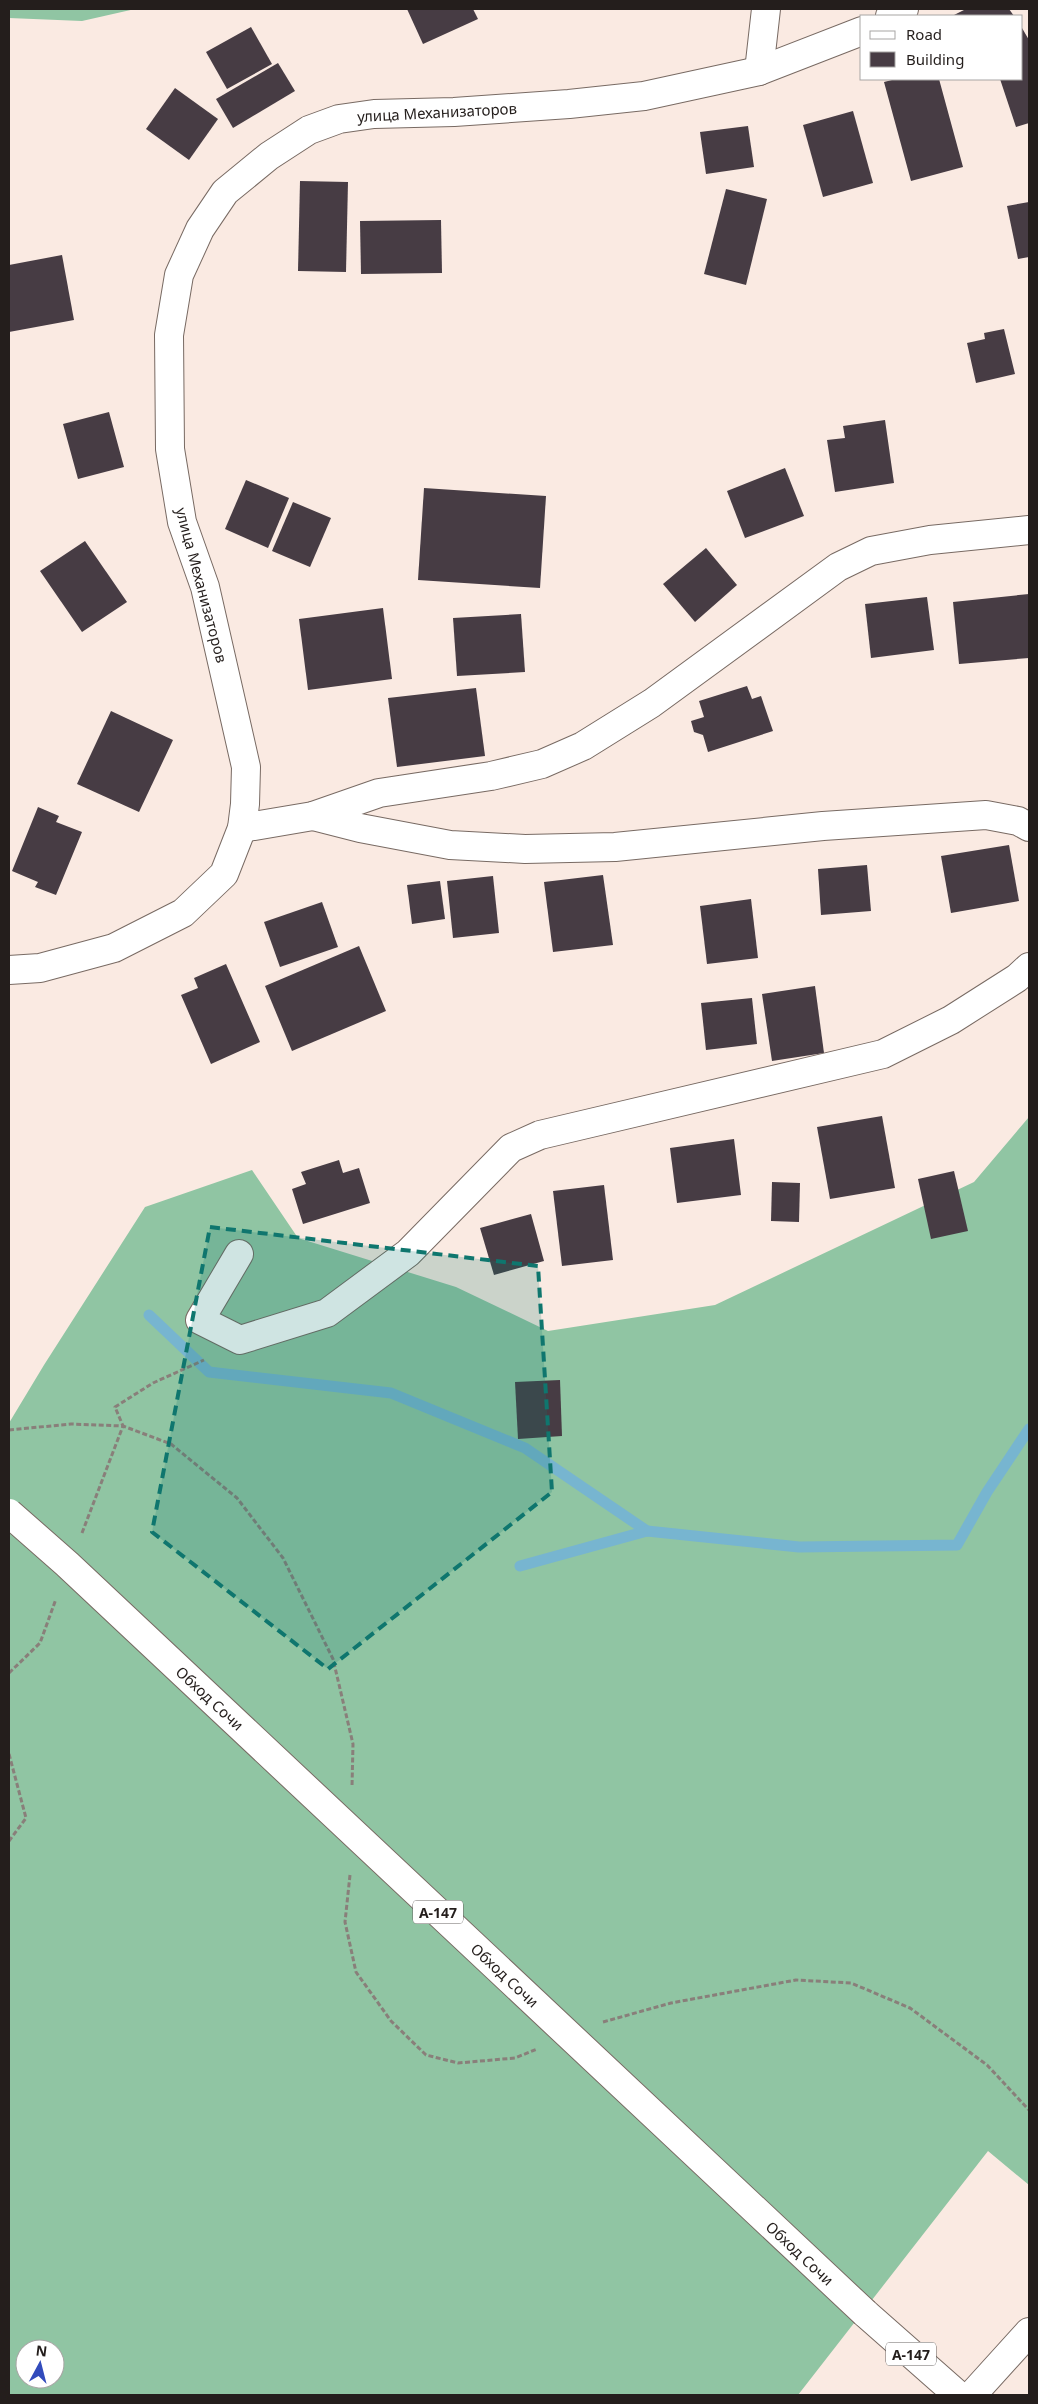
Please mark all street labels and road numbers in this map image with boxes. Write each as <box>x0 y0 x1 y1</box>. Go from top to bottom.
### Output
street label: улица Механизаторов <box>357 98 517 126</box>
street label: улица Механизаторов <box>172 505 232 665</box>
street label: Обход Сочи <box>172 1661 248 1735</box>
road number: А-147 <box>413 1900 463 1924</box>
street label: Обход Сочи <box>467 1938 543 2012</box>
street label: Обход Сочи <box>762 2216 838 2290</box>
road number: А-147 <box>886 2342 936 2366</box>

